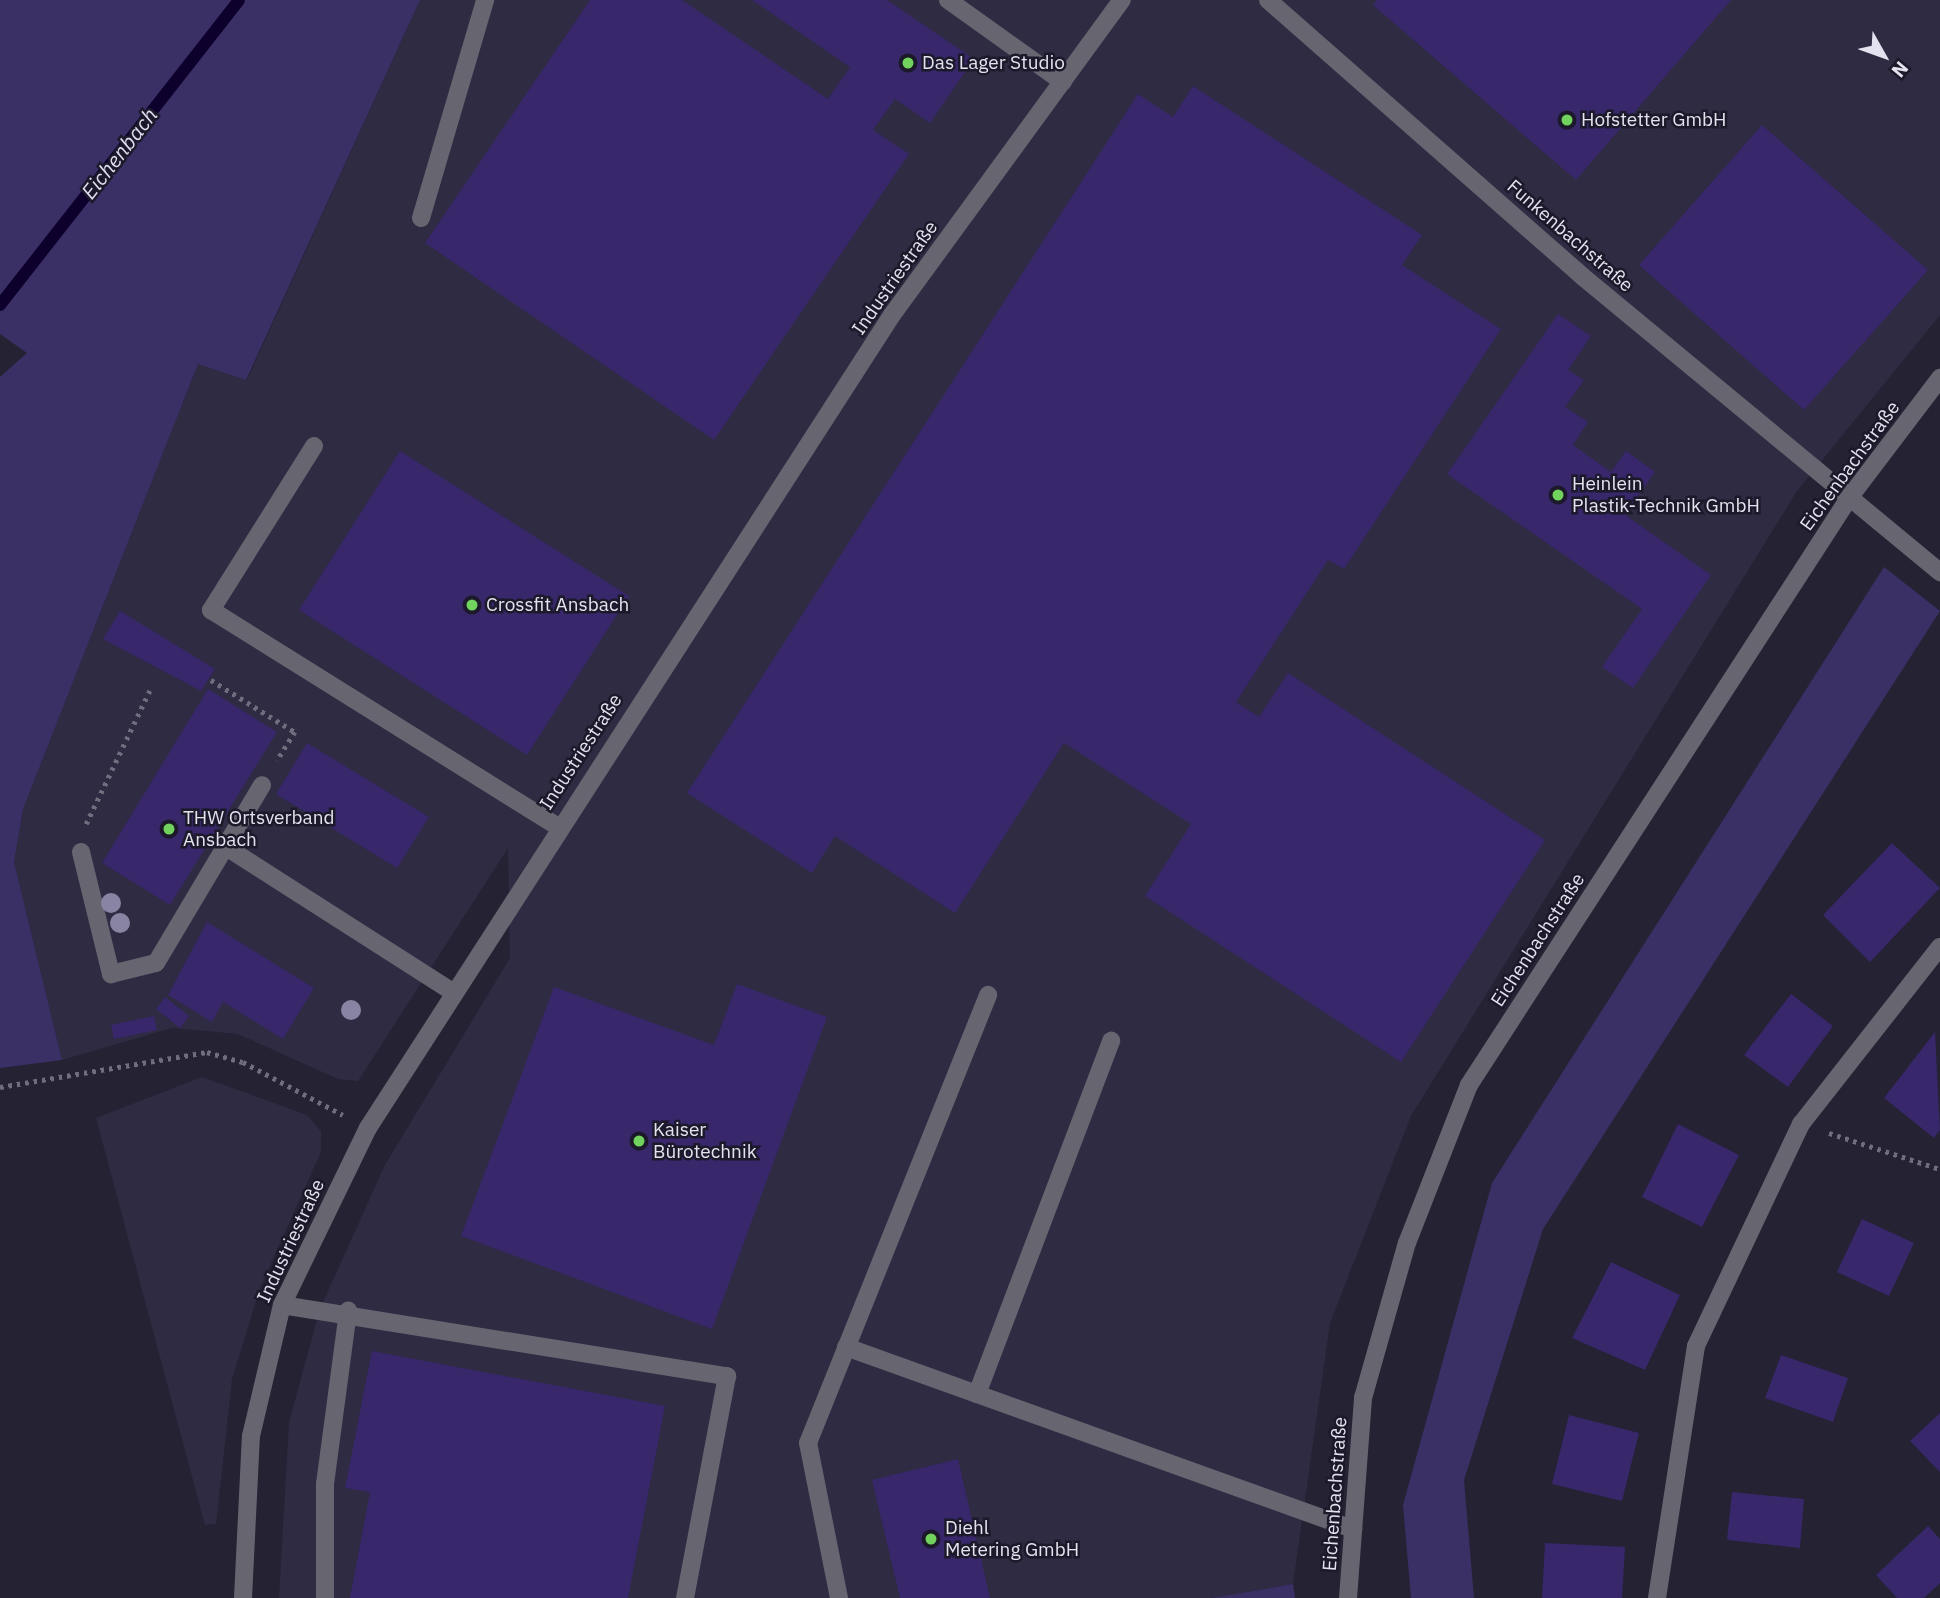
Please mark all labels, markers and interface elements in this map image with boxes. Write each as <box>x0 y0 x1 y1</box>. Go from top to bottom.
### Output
north arrow <box>1849 21 1919 91</box>
place label: Das Lager Studio <box>922 52 1065 74</box>
marker: Das Lager Studio <box>900 55 916 71</box>
text: N <box>1886 57 1914 82</box>
water label: Eichenbach <box>76 102 162 204</box>
place label: Hofstetter GmbH <box>1581 109 1726 131</box>
marker: Hofstetter GmbH <box>1559 112 1575 128</box>
street label: Funkenbachstraße <box>1502 175 1638 297</box>
street label: Industriestraße <box>847 217 943 339</box>
street label: Eichenbachstraße <box>1795 397 1905 535</box>
place label: Heinlein Plastik-Technik GmbH <box>1572 473 1760 517</box>
marker: Heinlein Plastik-Technik GmbH <box>1550 487 1566 503</box>
place label: Crossfit Ansbach <box>486 594 629 616</box>
marker: Crossfit Ansbach <box>464 597 480 613</box>
street label: Industriestraße <box>535 690 627 814</box>
place label: THW Ortsverband Ansbach <box>183 807 334 851</box>
marker: THW Ortsverband Ansbach <box>161 821 177 837</box>
street label: Eichenbachstraße <box>1486 869 1590 1011</box>
place label: Kaiser Bürotechnik <box>653 1119 757 1163</box>
marker: Kaiser Bürotechnik <box>631 1133 647 1149</box>
street label: Industriestraße <box>252 1176 330 1306</box>
street label: Eichenbachstraße <box>1318 1416 1352 1572</box>
place label: Diehl Metering GmbH <box>945 1517 1079 1561</box>
marker: Diehl Metering GmbH <box>923 1531 939 1547</box>

